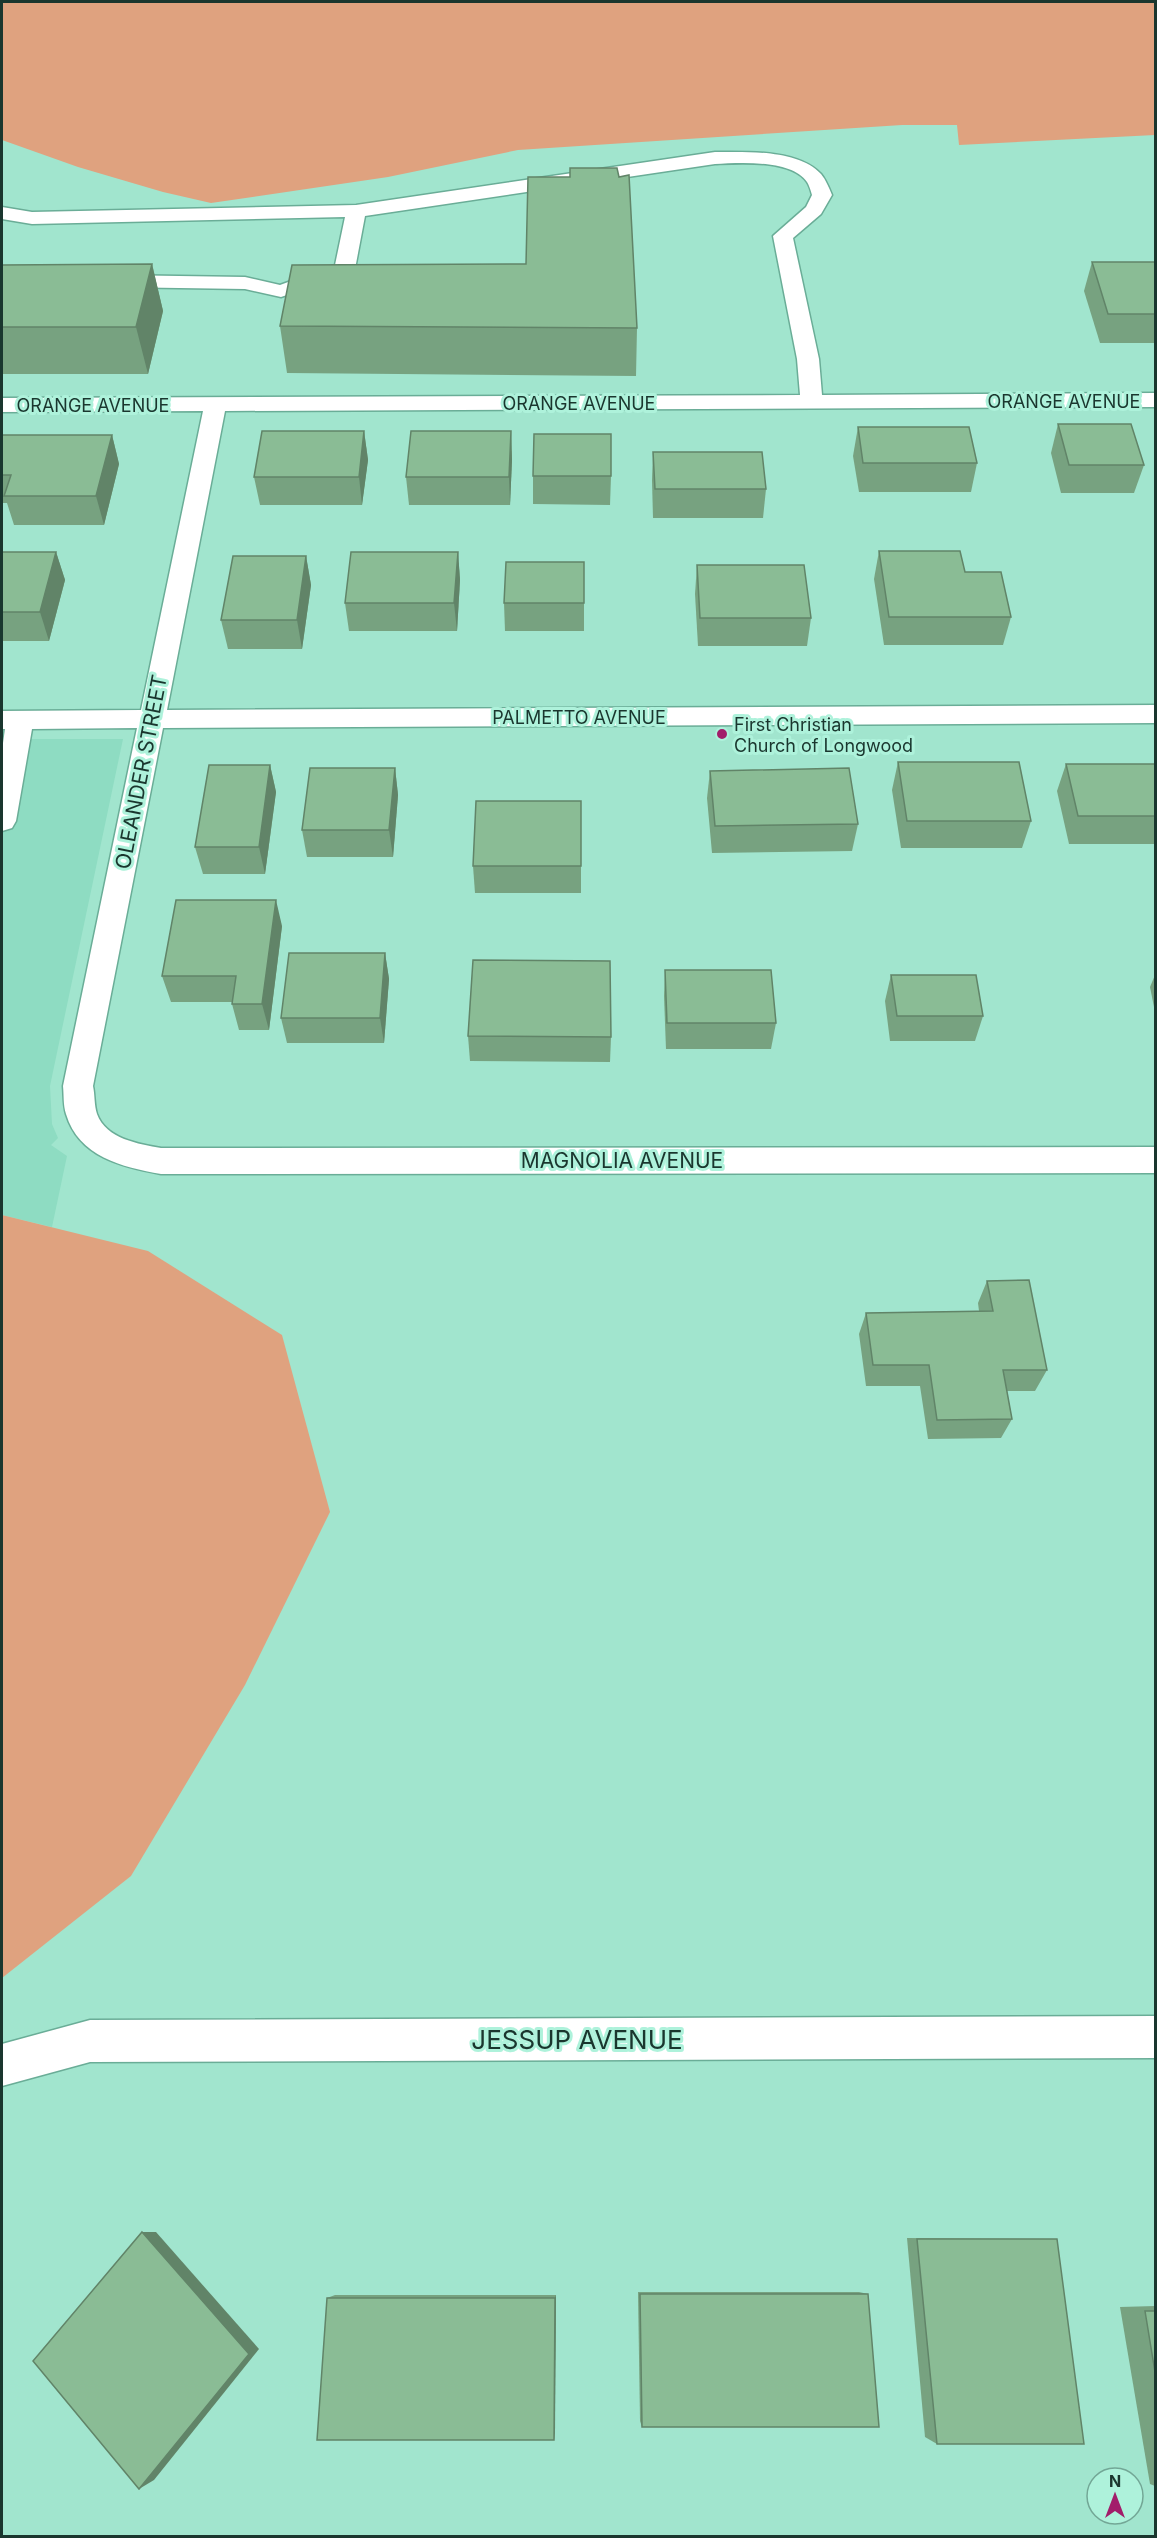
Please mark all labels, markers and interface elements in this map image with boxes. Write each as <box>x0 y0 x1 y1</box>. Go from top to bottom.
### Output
street label: ORANGE AVENUE <box>988 391 1140 412</box>
street label: ORANGE AVENUE <box>503 393 655 414</box>
street label: ORANGE AVENUE <box>17 395 169 416</box>
street label: OLEANDER STREET <box>110 673 172 871</box>
street label: PALMETTO AVENUE <box>492 707 666 728</box>
place label: First Christian Church of Longwood <box>734 714 913 756</box>
marker: First Christian Church of Longwood <box>715 727 729 741</box>
street label: MAGNOLIA AVENUE <box>521 1148 723 1173</box>
street label: JESSUP AVENUE <box>471 2024 683 2055</box>
north arrow <box>1085 2466 1145 2526</box>
text: N <box>1109 2471 1121 2491</box>

